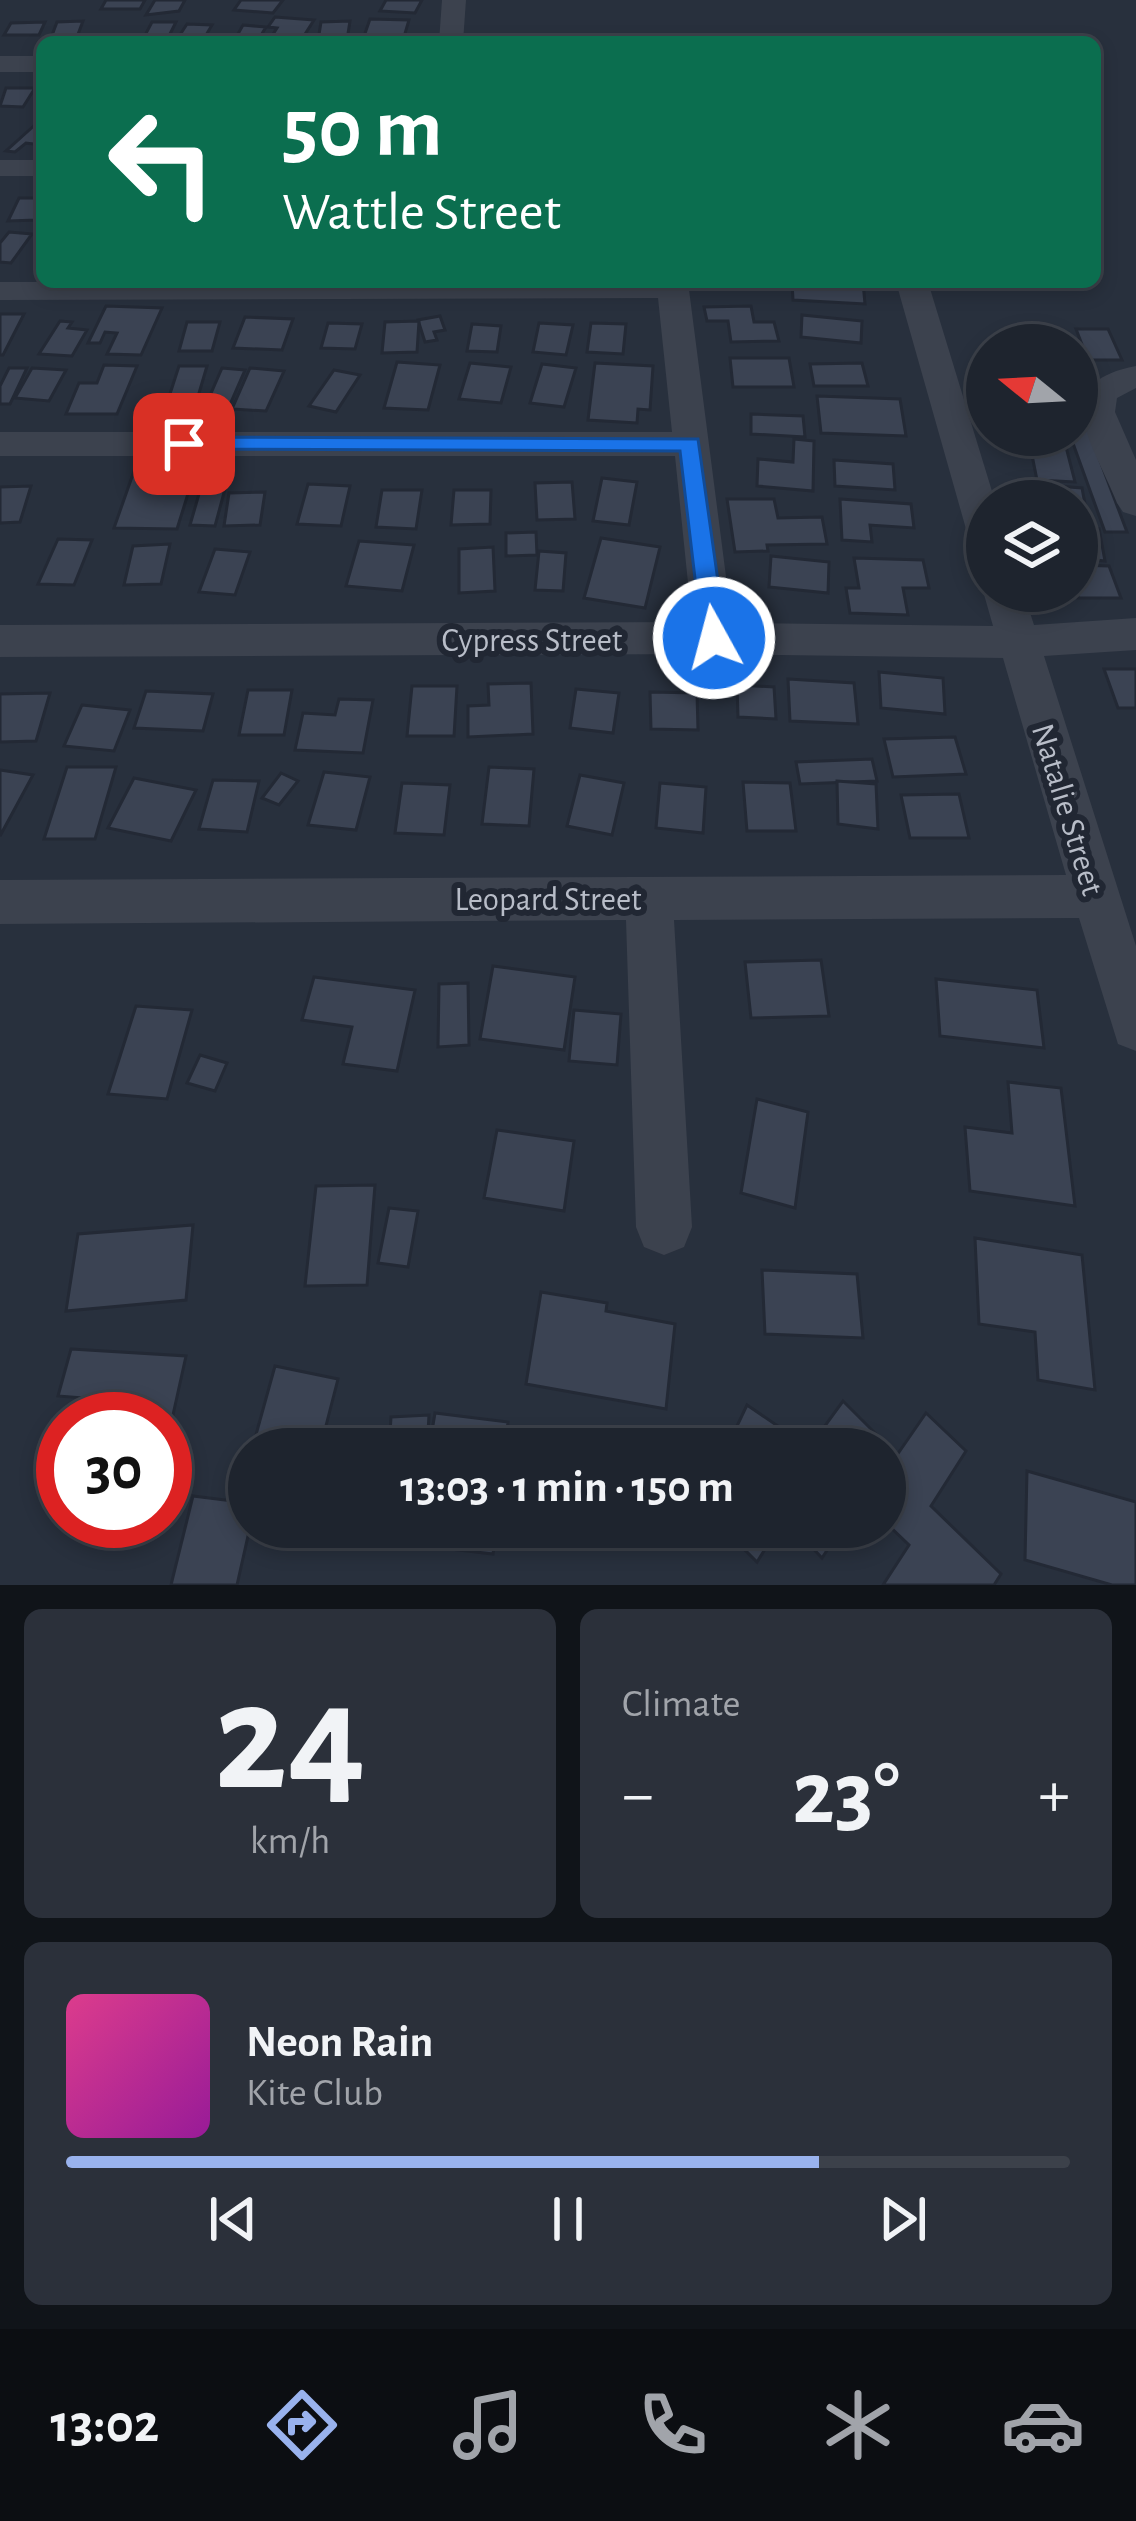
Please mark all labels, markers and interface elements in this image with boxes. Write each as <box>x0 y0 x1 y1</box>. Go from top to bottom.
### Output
icon: left <box>84 84 240 240</box>
text: 50 m <box>282 88 443 172</box>
text: Wattle Street <box>282 186 561 240</box>
north arrow <box>966 324 1098 456</box>
map controls <box>966 324 1098 612</box>
pin <box>133 393 235 495</box>
icon: arrive <box>151 411 217 477</box>
button: layers <box>966 480 1098 612</box>
position arrow <box>651 575 777 701</box>
street label: Cypress Street <box>442 625 623 658</box>
street label: Natalie Street <box>1025 720 1108 900</box>
street label: Leopard Street <box>454 884 642 917</box>
speed limit sign: 30 <box>36 1392 192 1548</box>
text: 13:03 · 1 min · 150 m <box>400 1465 734 1510</box>
text: 24 <box>214 1662 366 1818</box>
text: Climate <box>622 1685 740 1724</box>
text: 23° <box>792 1750 900 1840</box>
text: − <box>622 1762 654 1828</box>
text: + <box>1038 1762 1070 1828</box>
text: km/h <box>250 1822 330 1861</box>
text: Neon Rain <box>246 2020 433 2065</box>
text: Kite Club <box>246 2074 383 2113</box>
icon: previous <box>200 2186 266 2252</box>
icon: pause <box>535 2186 601 2252</box>
icon: next <box>870 2186 936 2252</box>
icon: directions <box>260 2383 344 2467</box>
icon: music <box>446 2383 530 2467</box>
icon: phone <box>631 2383 715 2467</box>
icon: climate <box>816 2383 900 2467</box>
icon: car <box>1001 2383 1085 2467</box>
text: 13:02 <box>51 2398 159 2452</box>

